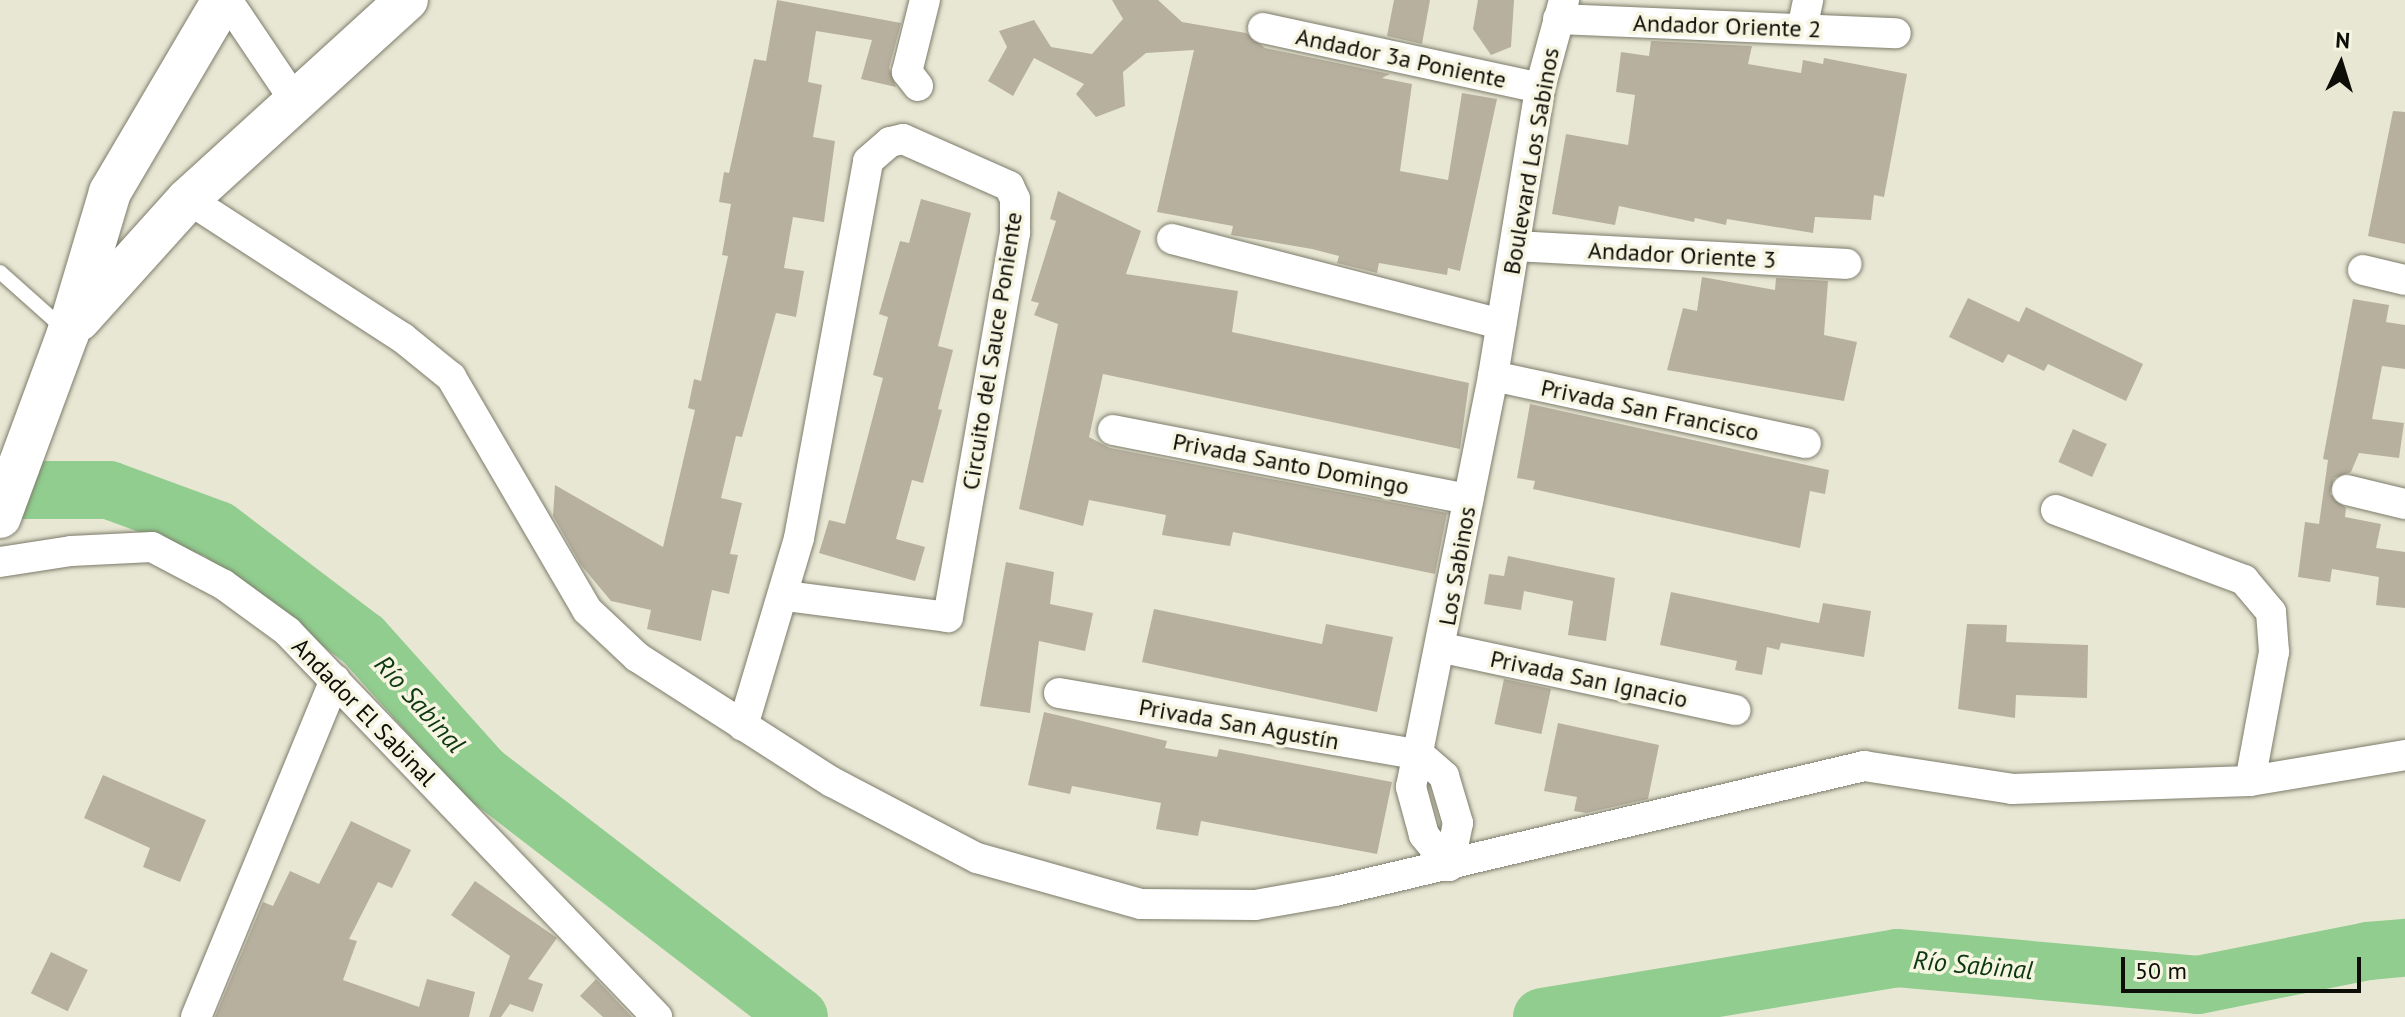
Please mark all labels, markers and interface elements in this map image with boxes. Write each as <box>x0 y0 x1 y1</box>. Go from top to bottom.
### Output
street label: Andador Oriente 2 <box>1632 8 1822 44</box>
street label: Andador 3a Poniente <box>1293 22 1509 94</box>
north arrow <box>2301 24 2381 104</box>
text: N <box>2334 26 2351 55</box>
street label: Boulevard Los Sabinos <box>1497 45 1565 277</box>
street label: Circuito del Sauce Poniente <box>956 210 1028 492</box>
street label: Andador Oriente 3 <box>1587 236 1777 274</box>
street label: Privada San Francisco <box>1538 373 1762 447</box>
street label: Privada Santo Domingo <box>1170 427 1412 501</box>
street label: Los Sabinos <box>1432 504 1482 628</box>
street label: Andador El Sabinal <box>286 632 442 792</box>
street label: Privada San Ignacio <box>1488 644 1690 714</box>
water label: Río Sabinal <box>368 649 472 759</box>
street label: Privada San Agustín <box>1136 692 1342 756</box>
scale bar <box>2125 941 2365 991</box>
water label: Río Sabinal <box>1912 944 2034 986</box>
text: 50 m <box>2135 955 2187 986</box>

